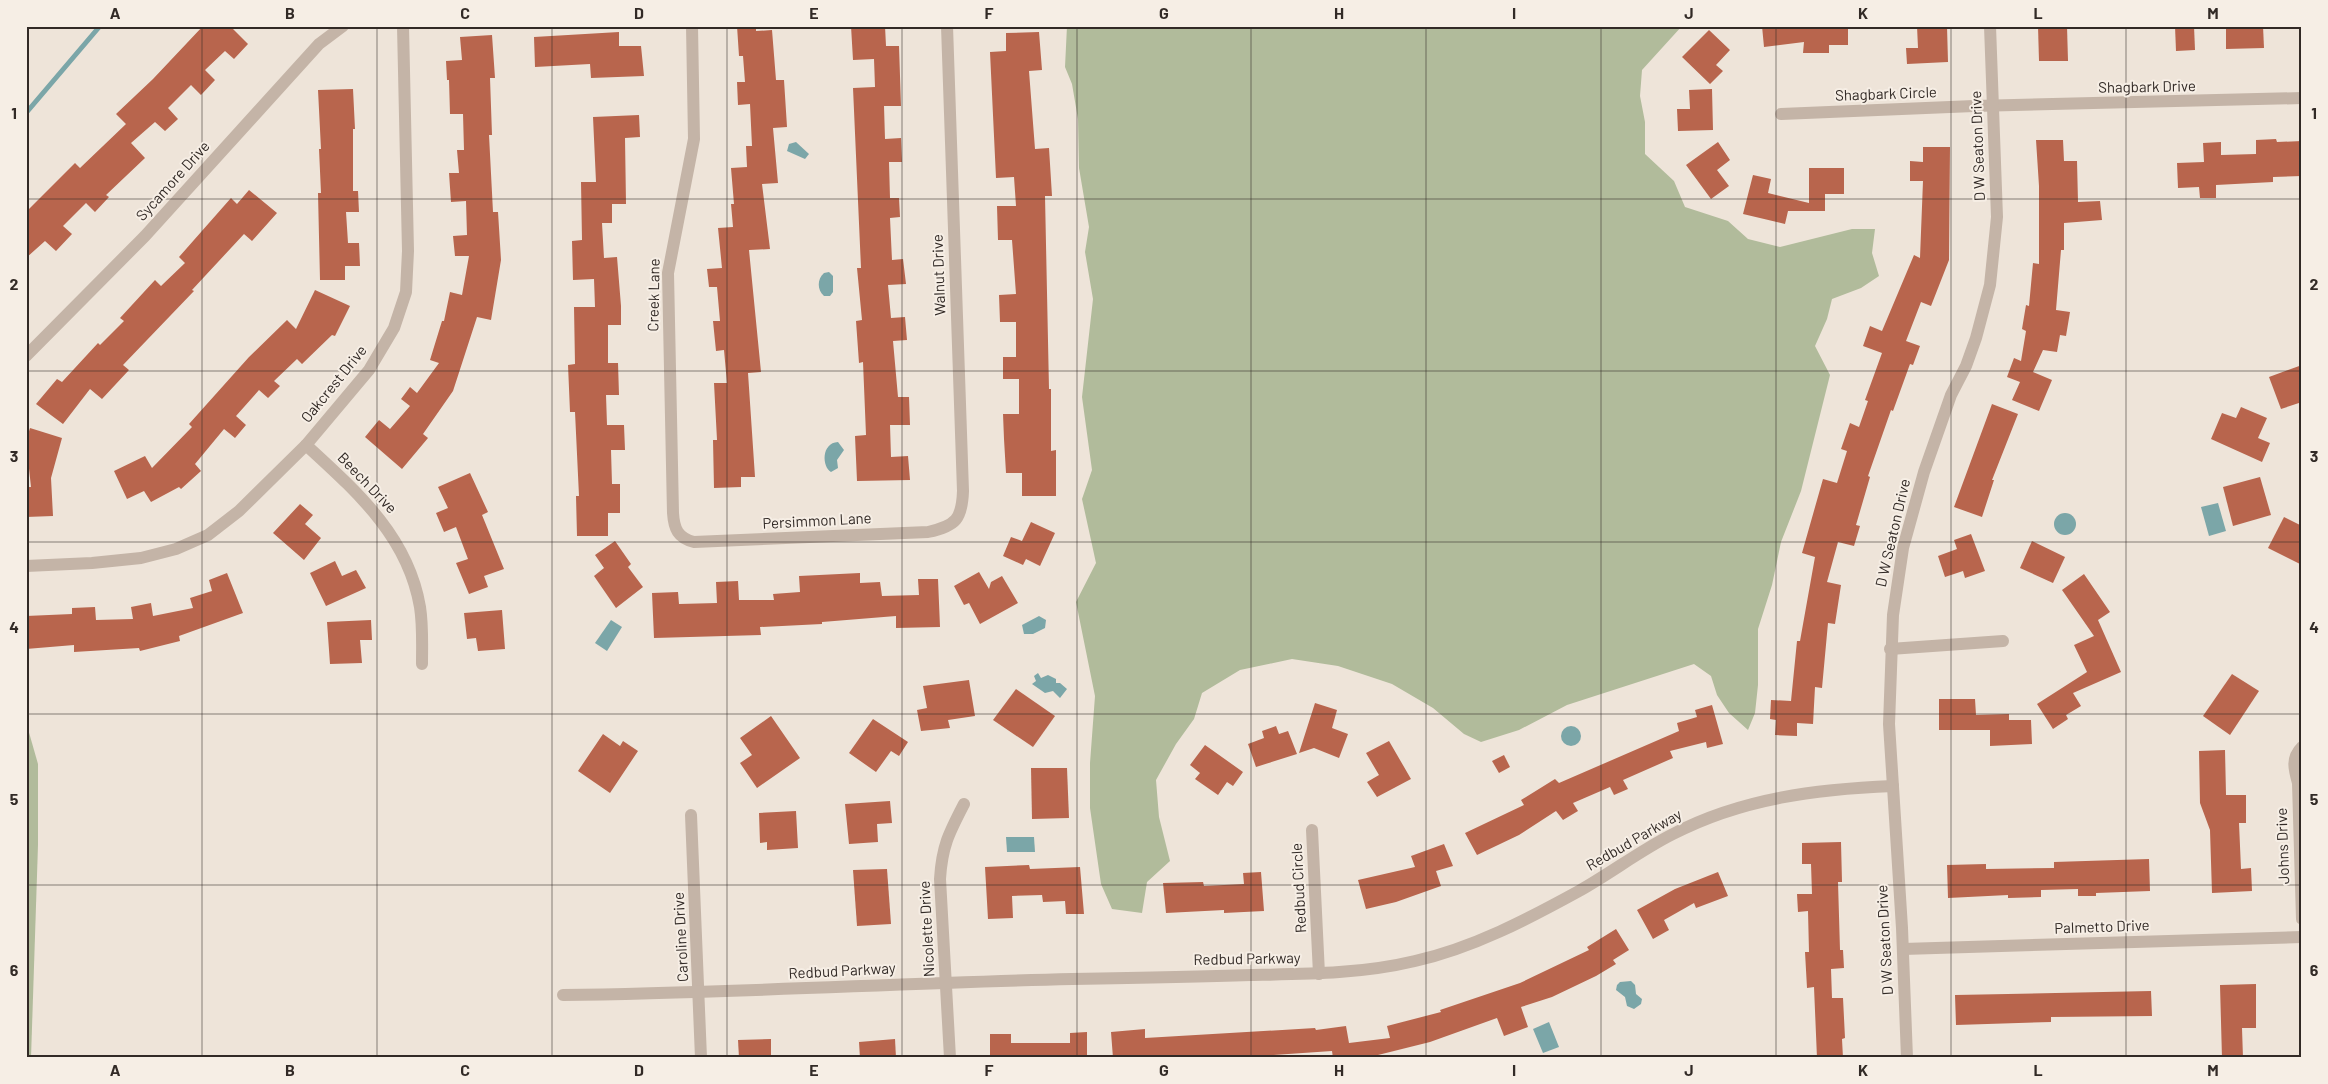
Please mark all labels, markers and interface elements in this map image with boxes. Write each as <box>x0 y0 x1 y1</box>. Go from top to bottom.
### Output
text: A <box>110 3 121 22</box>
text: B <box>285 3 295 22</box>
text: C <box>460 3 470 22</box>
text: D <box>634 3 644 22</box>
text: E <box>809 3 819 22</box>
text: F <box>985 3 994 22</box>
text: G <box>1159 3 1169 22</box>
text: H <box>1334 3 1344 22</box>
text: I <box>1512 3 1516 22</box>
text: J <box>1684 3 1694 22</box>
text: K <box>1858 3 1868 22</box>
text: L <box>2033 3 2043 22</box>
text: M <box>2207 3 2219 22</box>
street label: Shagbark Drive <box>2098 76 2196 96</box>
street label: Shagbark Circle <box>1835 82 1937 104</box>
street label: D W Seaton Drive <box>1966 90 1988 202</box>
text: 1 <box>11 103 17 122</box>
text: 1 <box>2311 103 2317 122</box>
street label: Sycamore Drive <box>132 137 213 224</box>
street label: Walnut Drive <box>928 234 948 316</box>
street label: Creek Lane <box>643 258 663 332</box>
text: 2 <box>10 274 19 293</box>
text: 2 <box>2310 274 2319 293</box>
street label: Oakcrest Drive <box>297 341 370 426</box>
text: 3 <box>10 446 18 465</box>
text: 3 <box>2310 446 2318 465</box>
street label: Beech Drive <box>334 448 401 517</box>
street label: D W Seaton Drive <box>1871 477 1913 589</box>
street label: Persimmon Lane <box>762 508 872 532</box>
text: 4 <box>9 617 19 636</box>
text: 4 <box>2309 617 2319 636</box>
text: 5 <box>10 789 19 808</box>
text: 5 <box>2310 789 2319 808</box>
street label: Redbud Parkway <box>1583 804 1685 874</box>
street label: Johns Drive <box>2272 807 2292 885</box>
street label: Redbud Circle <box>1287 842 1309 934</box>
street label: Nicolette Drive <box>914 880 938 978</box>
street label: D W Seaton Drive <box>1872 884 1896 996</box>
street label: Caroline Drive <box>669 892 691 982</box>
street label: Palmetto Drive <box>2054 915 2150 937</box>
street label: Redbud Parkway <box>1193 948 1301 968</box>
street label: Redbud Parkway <box>788 958 896 982</box>
text: 6 <box>10 960 19 979</box>
text: 6 <box>2310 960 2319 979</box>
text: A <box>110 1060 121 1079</box>
text: B <box>285 1060 295 1079</box>
text: C <box>460 1060 470 1079</box>
text: D <box>634 1060 644 1079</box>
text: E <box>809 1060 819 1079</box>
text: F <box>985 1060 994 1079</box>
text: G <box>1159 1060 1169 1079</box>
text: H <box>1334 1060 1344 1079</box>
text: I <box>1512 1060 1516 1079</box>
text: J <box>1684 1060 1694 1079</box>
text: K <box>1858 1060 1868 1079</box>
text: L <box>2033 1060 2043 1079</box>
text: M <box>2207 1060 2219 1079</box>

